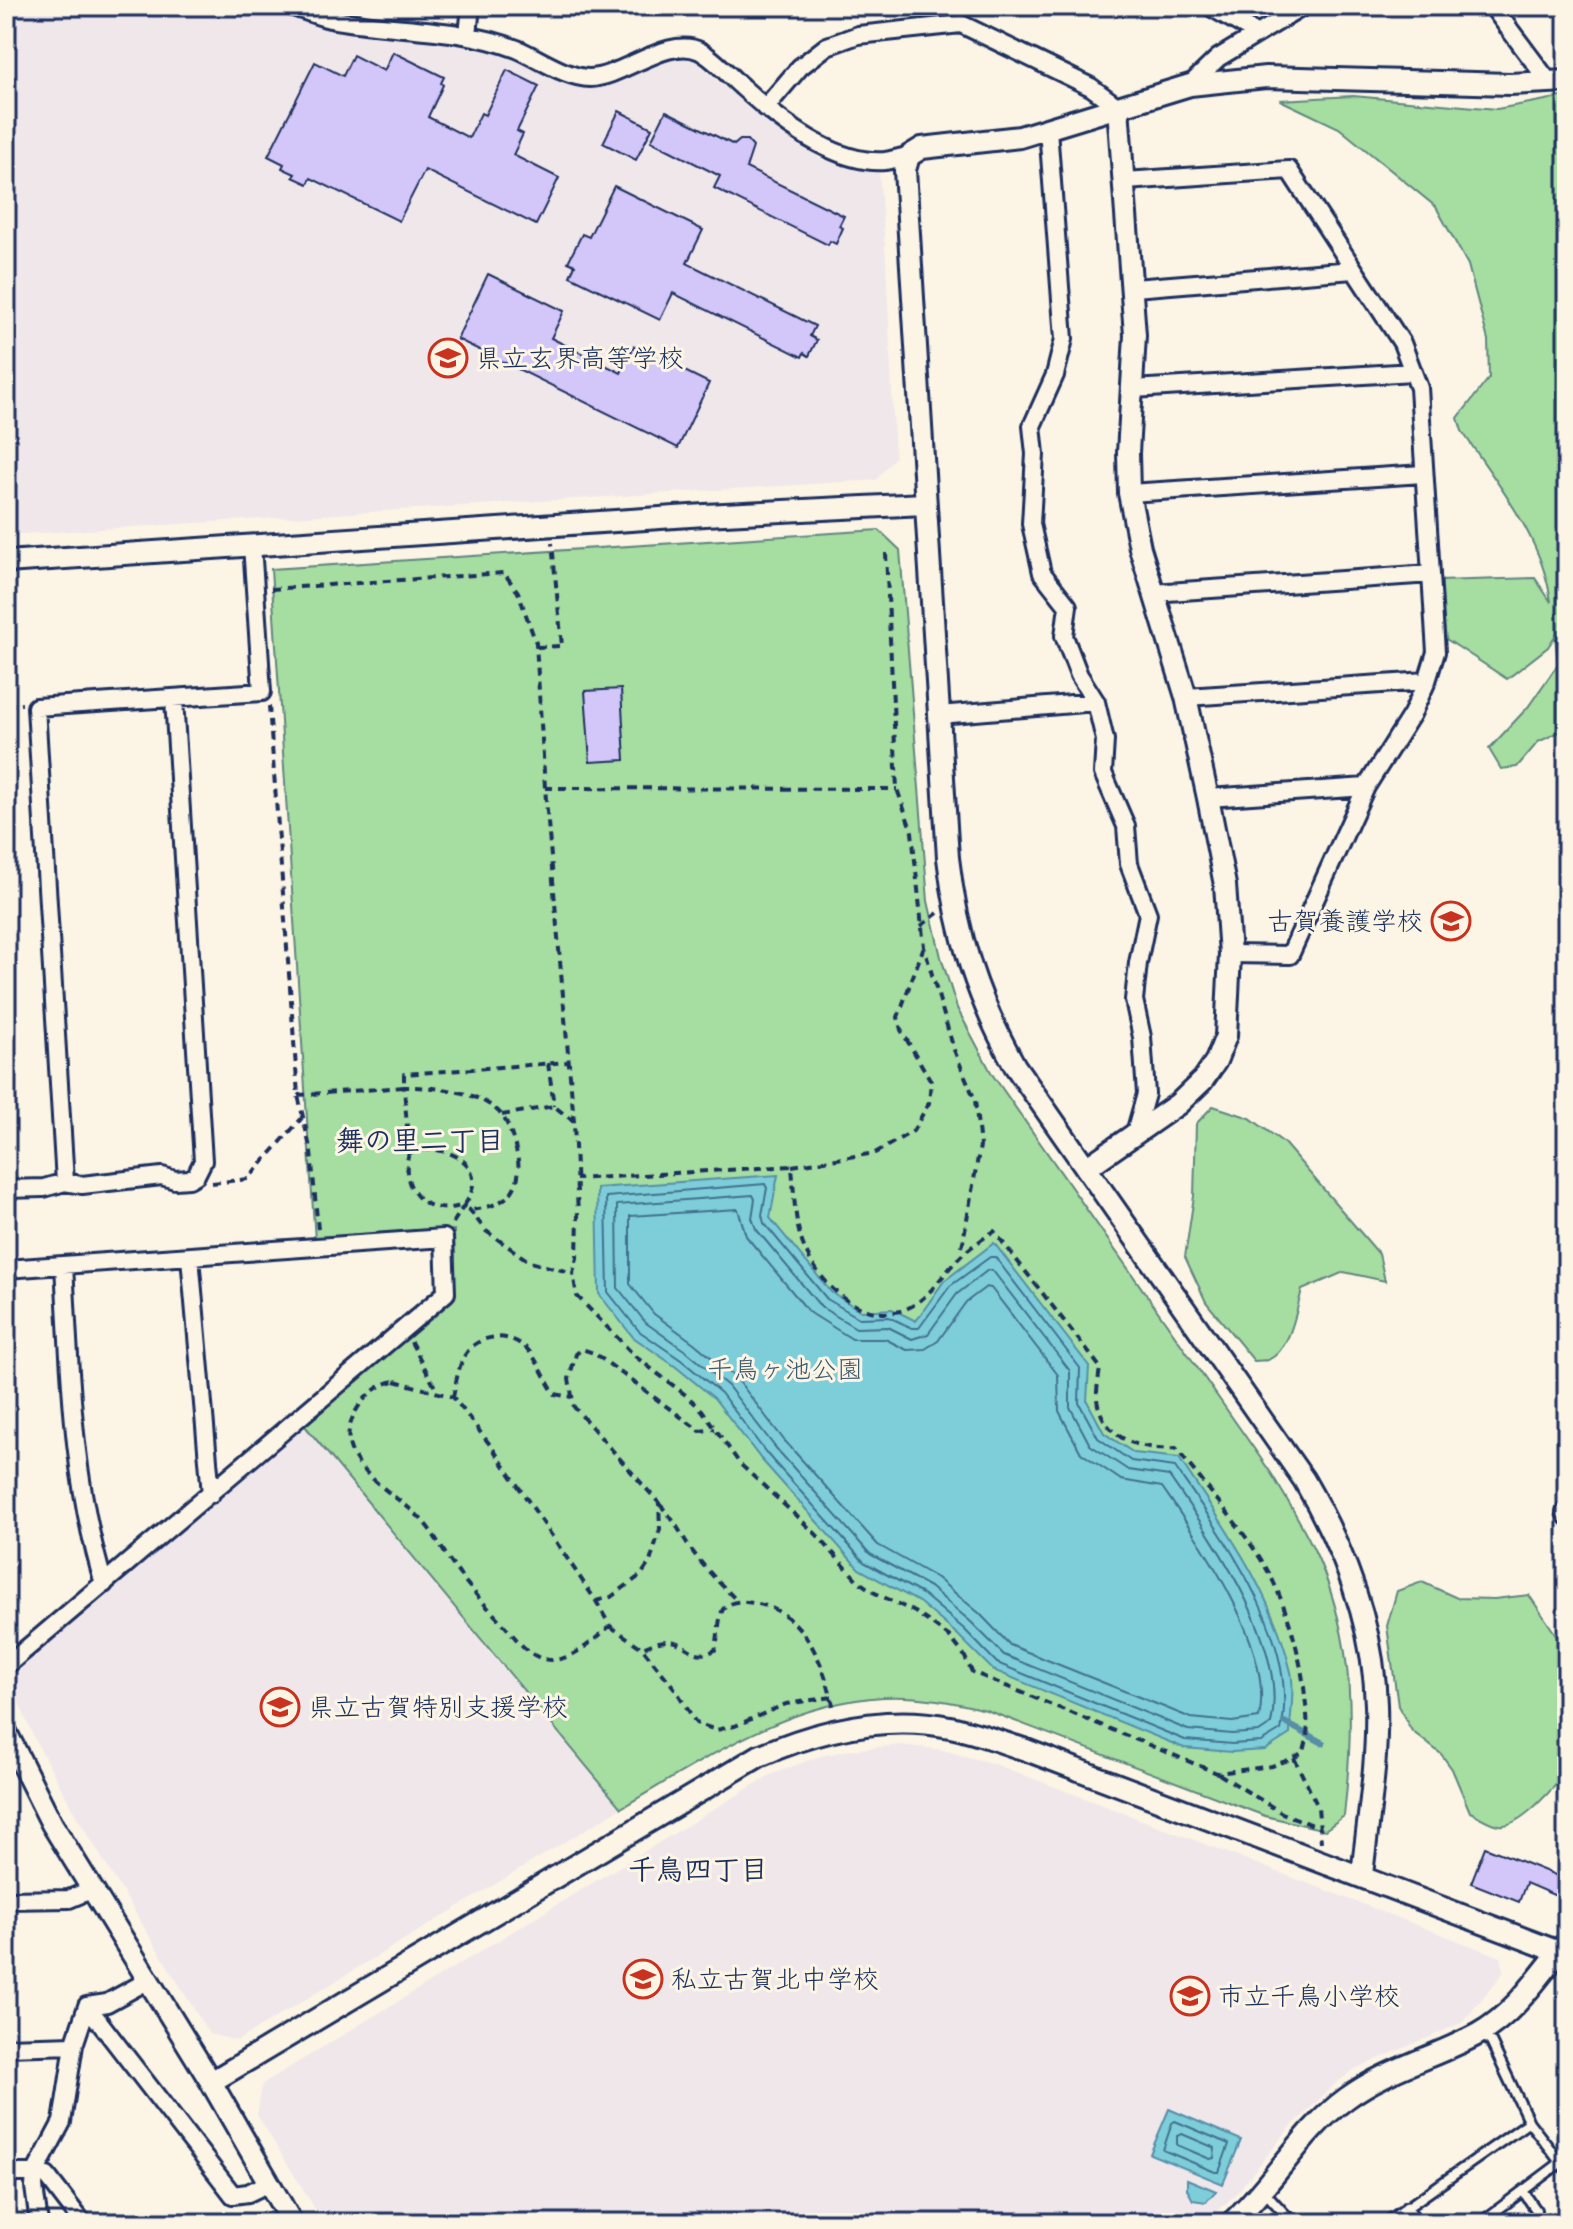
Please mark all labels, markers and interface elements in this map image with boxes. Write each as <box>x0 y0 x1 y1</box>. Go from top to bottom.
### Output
school or university icon: 県立玄界高等学校 <box>427 337 469 379</box>
place label: 県立玄界高等学校 <box>476 342 684 374</box>
school or university icon: 古賀養護学校 <box>1430 900 1472 942</box>
place label: 古賀養護学校 <box>1267 905 1423 937</box>
district label: 舞の里二丁目 <box>336 1123 504 1157</box>
park label: 千鳥ヶ池公園 <box>707 1353 863 1385</box>
school or university icon: 県立古賀特別支援学校 <box>259 1686 301 1728</box>
place label: 県立古賀特別支援学校 <box>308 1691 568 1723</box>
district label: 千鳥四丁目 <box>628 1852 768 1886</box>
school or university icon: 私立古賀北中学校 <box>622 1958 664 2000</box>
place label: 私立古賀北中学校 <box>671 1963 879 1995</box>
school or university icon: 市立千鳥小学校 <box>1169 1975 1211 2017</box>
place label: 市立千鳥小学校 <box>1218 1980 1400 2012</box>

